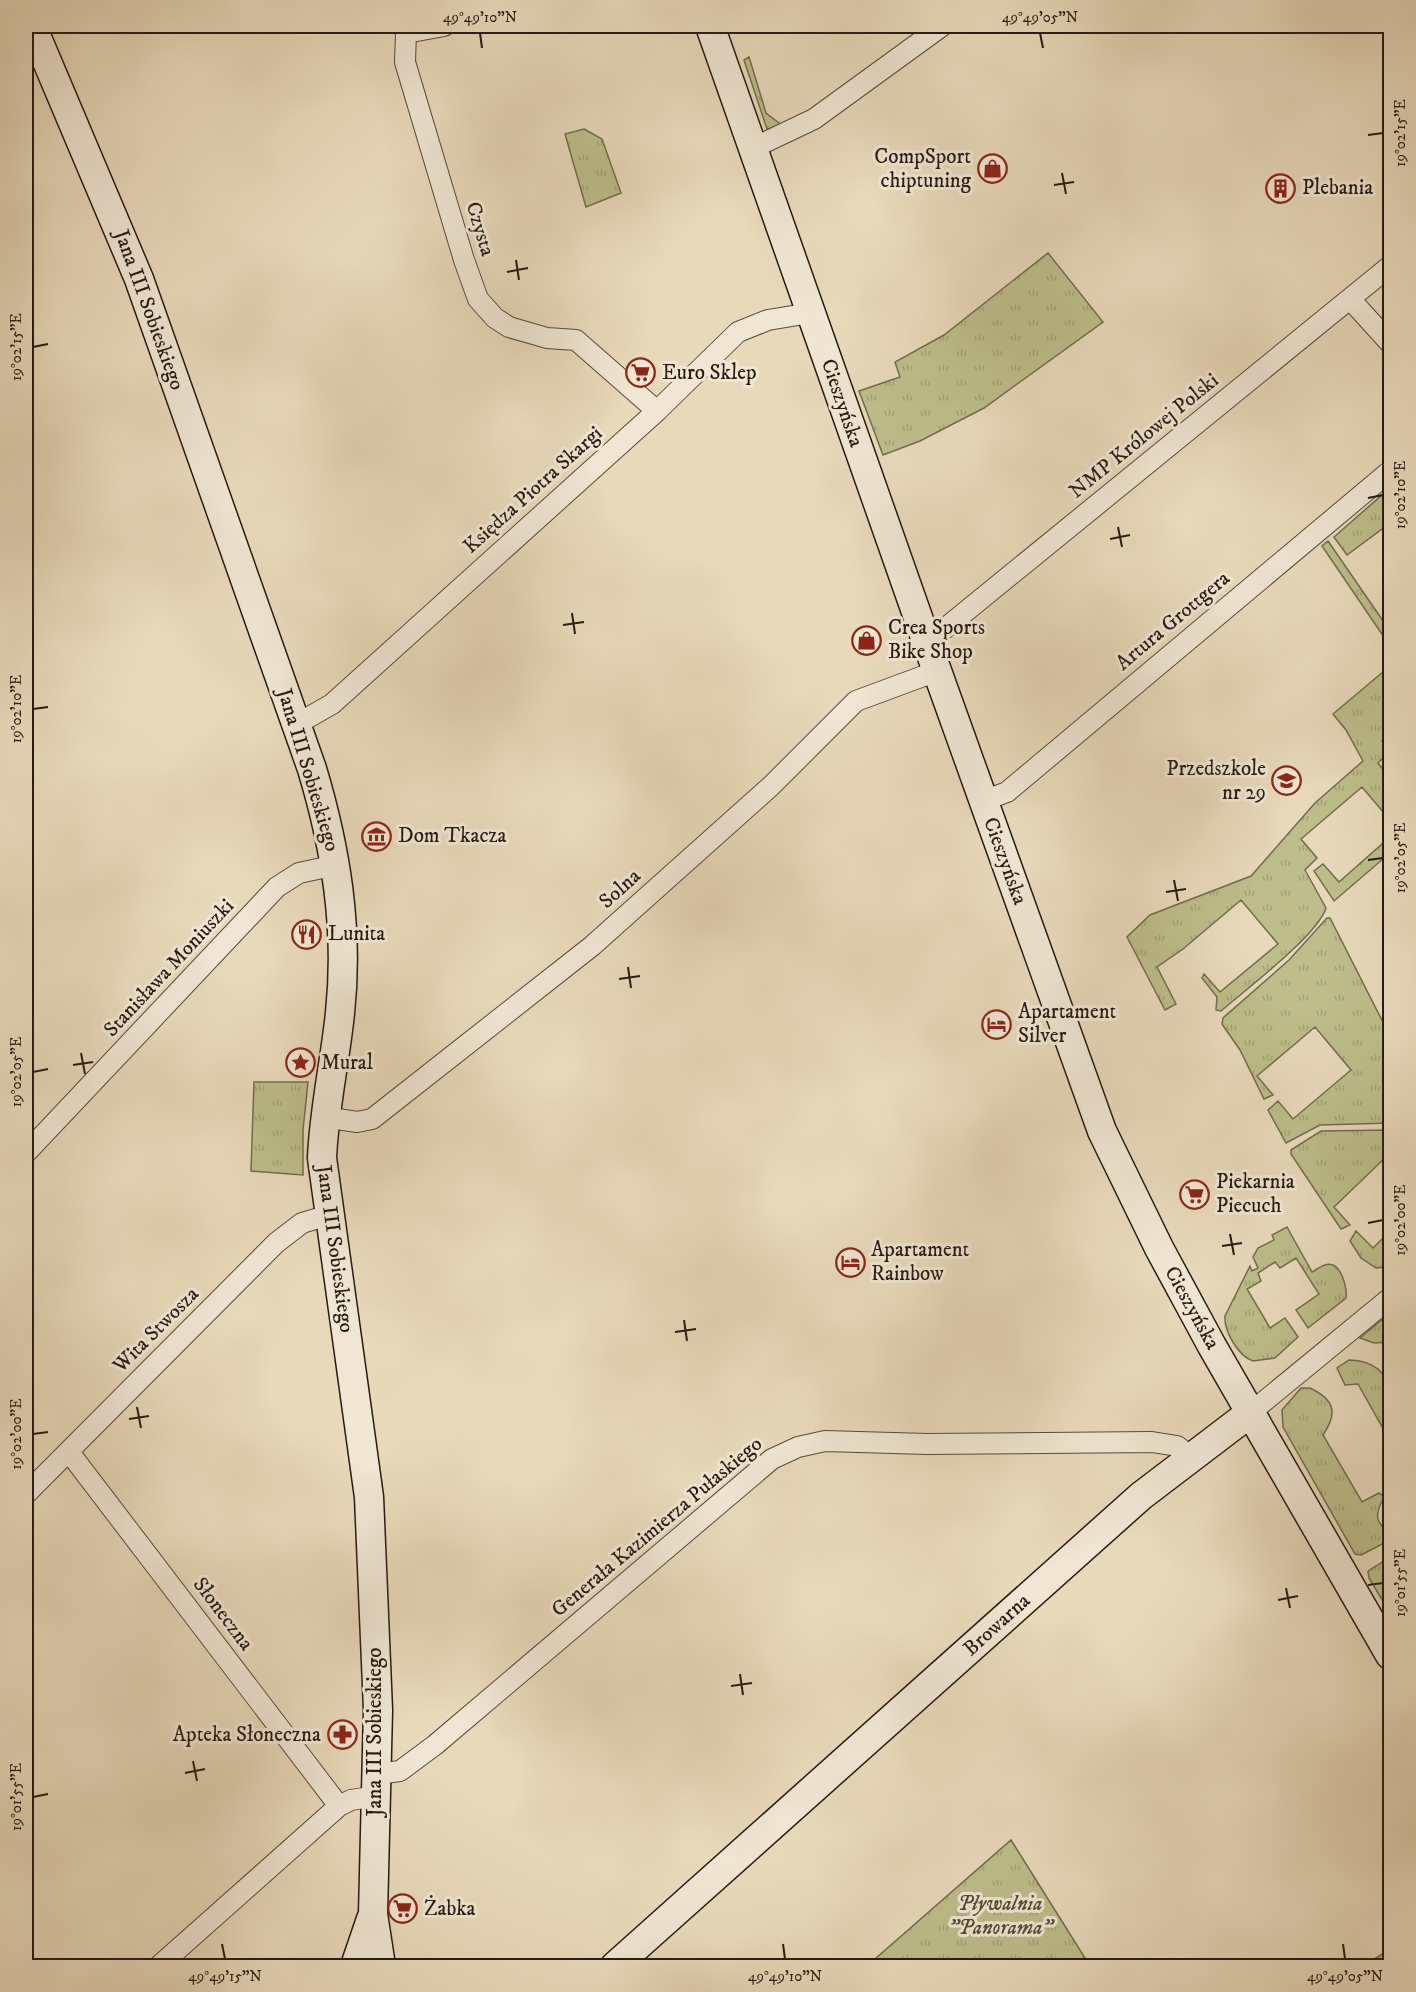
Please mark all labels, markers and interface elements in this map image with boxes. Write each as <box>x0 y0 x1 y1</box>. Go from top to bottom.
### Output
text: 49°49'10"N <box>443 8 517 27</box>
text: 49°49'05"N <box>1002 8 1078 27</box>
text: 19°02'15"E <box>1391 99 1410 167</box>
place label: CompSport chiptuning <box>874 144 972 194</box>
shop icon: CompSport chiptuning <box>976 153 1008 185</box>
building icon: Plebania <box>1265 172 1297 204</box>
place label: Plebania <box>1302 175 1373 201</box>
street label: Czysta <box>459 199 501 259</box>
street label: Jana III Sobieskiego <box>107 224 190 394</box>
text: 19°02'15"E <box>7 313 26 381</box>
street label: Cieszyńska <box>815 356 869 450</box>
supermarket icon: Euro Sklep <box>625 357 657 389</box>
place label: Euro Sklep <box>662 360 756 386</box>
street label: NMP Królowej Polski <box>1064 368 1224 504</box>
street label: Księdza Piotra Skargi <box>458 421 608 559</box>
text: 19°02'10"E <box>1391 460 1410 529</box>
street label: Artura Grottgera <box>1111 566 1235 676</box>
place label: Crea Sports Bike Shop <box>888 615 985 665</box>
shop icon: Crea Sports Bike Shop <box>851 624 883 656</box>
text: 19°02'10"E <box>7 674 26 743</box>
street label: Jana III Sobieskiego <box>270 684 345 855</box>
place label: Przedszkole nr 29 <box>1166 756 1266 806</box>
school or university icon: Przedszkole nr 29 <box>1271 765 1303 797</box>
street label: Cieszyńska <box>977 814 1033 908</box>
museum icon: Dom Tkacza <box>361 820 393 852</box>
text: 19°02'05"E <box>1391 822 1410 893</box>
place label: Dom Tkacza <box>398 823 507 849</box>
street label: Solna <box>594 863 646 915</box>
street label: Stanisława Moniuszki <box>98 893 240 1043</box>
restaurant icon: Lunita <box>291 918 323 950</box>
place label: Lunita <box>328 921 385 947</box>
place label: Apartament Silver <box>1018 999 1117 1049</box>
hotel icon: Apartament Silver <box>981 1008 1013 1040</box>
text: 19°02'05"E <box>7 1036 26 1107</box>
place icon: Mural <box>284 1047 316 1079</box>
place label: Mural <box>321 1050 374 1076</box>
street label: Jana III Sobieskiego <box>310 1162 360 1334</box>
place label: Piekarnia Piecuch <box>1216 1169 1295 1219</box>
supermarket icon: Piekarnia Piecuch <box>1179 1178 1211 1210</box>
text: 19°02'00"E <box>1391 1184 1410 1256</box>
place label: Apartament Rainbow <box>871 1237 970 1287</box>
hotel icon: Apartament Rainbow <box>834 1246 866 1278</box>
street label: Cieszyńska <box>1158 1262 1226 1354</box>
street label: Wita Stwosza <box>107 1281 205 1379</box>
text: 19°02'00"E <box>7 1398 26 1470</box>
street label: Generała Kazimierza Pułaskiego <box>546 1431 768 1623</box>
text: 19°01'55"E <box>1391 1549 1410 1617</box>
street label: Słoneczna <box>187 1572 259 1656</box>
street label: Browarna <box>958 1588 1036 1662</box>
street label: Jana III Sobieskiego <box>362 1648 388 1818</box>
pharmacy icon: Apteka Słoneczna <box>326 1719 358 1751</box>
place label: Apteka Słoneczna <box>173 1722 321 1748</box>
text: 19°01'55"E <box>7 1763 26 1831</box>
park label: Pływalnia "Panorama" <box>948 1891 1055 1941</box>
supermarket icon: Żabka <box>387 1893 419 1925</box>
place label: Żabka <box>424 1895 476 1922</box>
text: 49°49'15"N <box>188 1967 262 1986</box>
text: 49°49'10"N <box>748 1967 822 1986</box>
text: 49°49'05"N <box>1307 1967 1383 1986</box>

